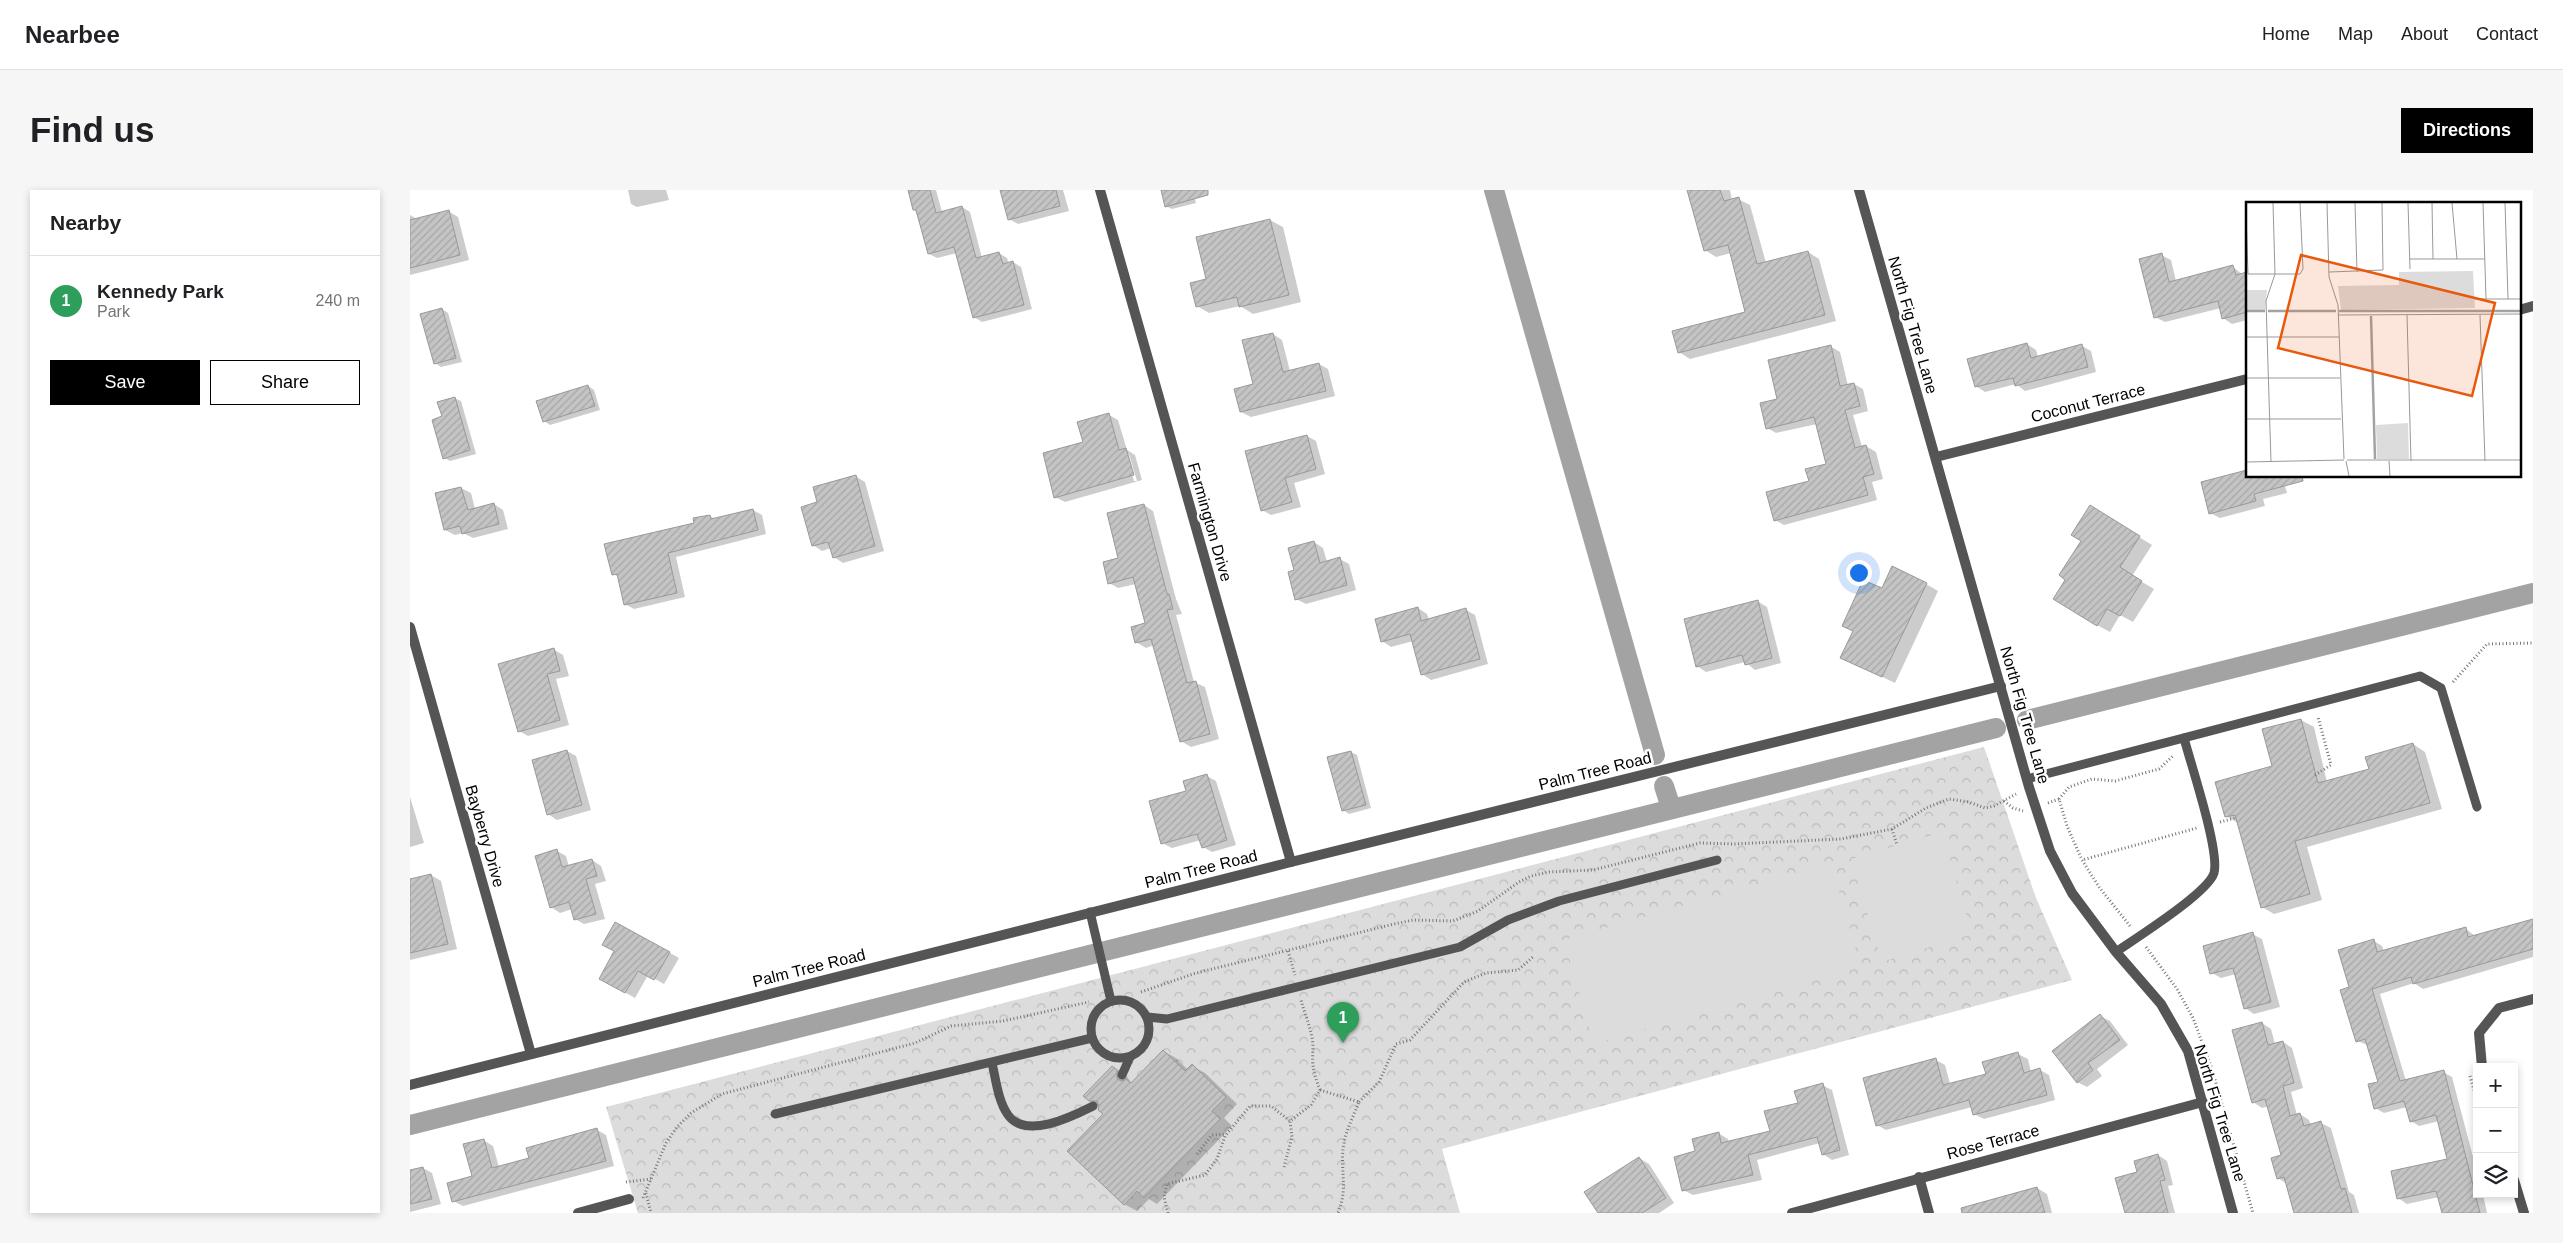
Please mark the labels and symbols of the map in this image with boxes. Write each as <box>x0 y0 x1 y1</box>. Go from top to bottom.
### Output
inset map <box>2246 202 2520 478</box>
street label: North Fig Tree Lane <box>1885 254 1941 396</box>
street label: Coconut Terrace <box>2029 381 2147 425</box>
street label: Farmington Drive <box>1185 461 1235 583</box>
your location <box>1846 560 1872 586</box>
street label: North Fig Tree Lane <box>1997 644 2053 786</box>
street label: Palm Tree Road <box>1537 749 1653 793</box>
street label: Bayberry Drive <box>462 783 508 889</box>
street label: Palm Tree Road <box>1143 847 1259 891</box>
street label: Palm Tree Road <box>751 946 867 990</box>
pin: 1 <box>1327 1002 1359 1043</box>
street label: North Fig Tree Lane <box>2191 1042 2249 1184</box>
street label: Rose Terrace <box>1945 1121 2041 1162</box>

